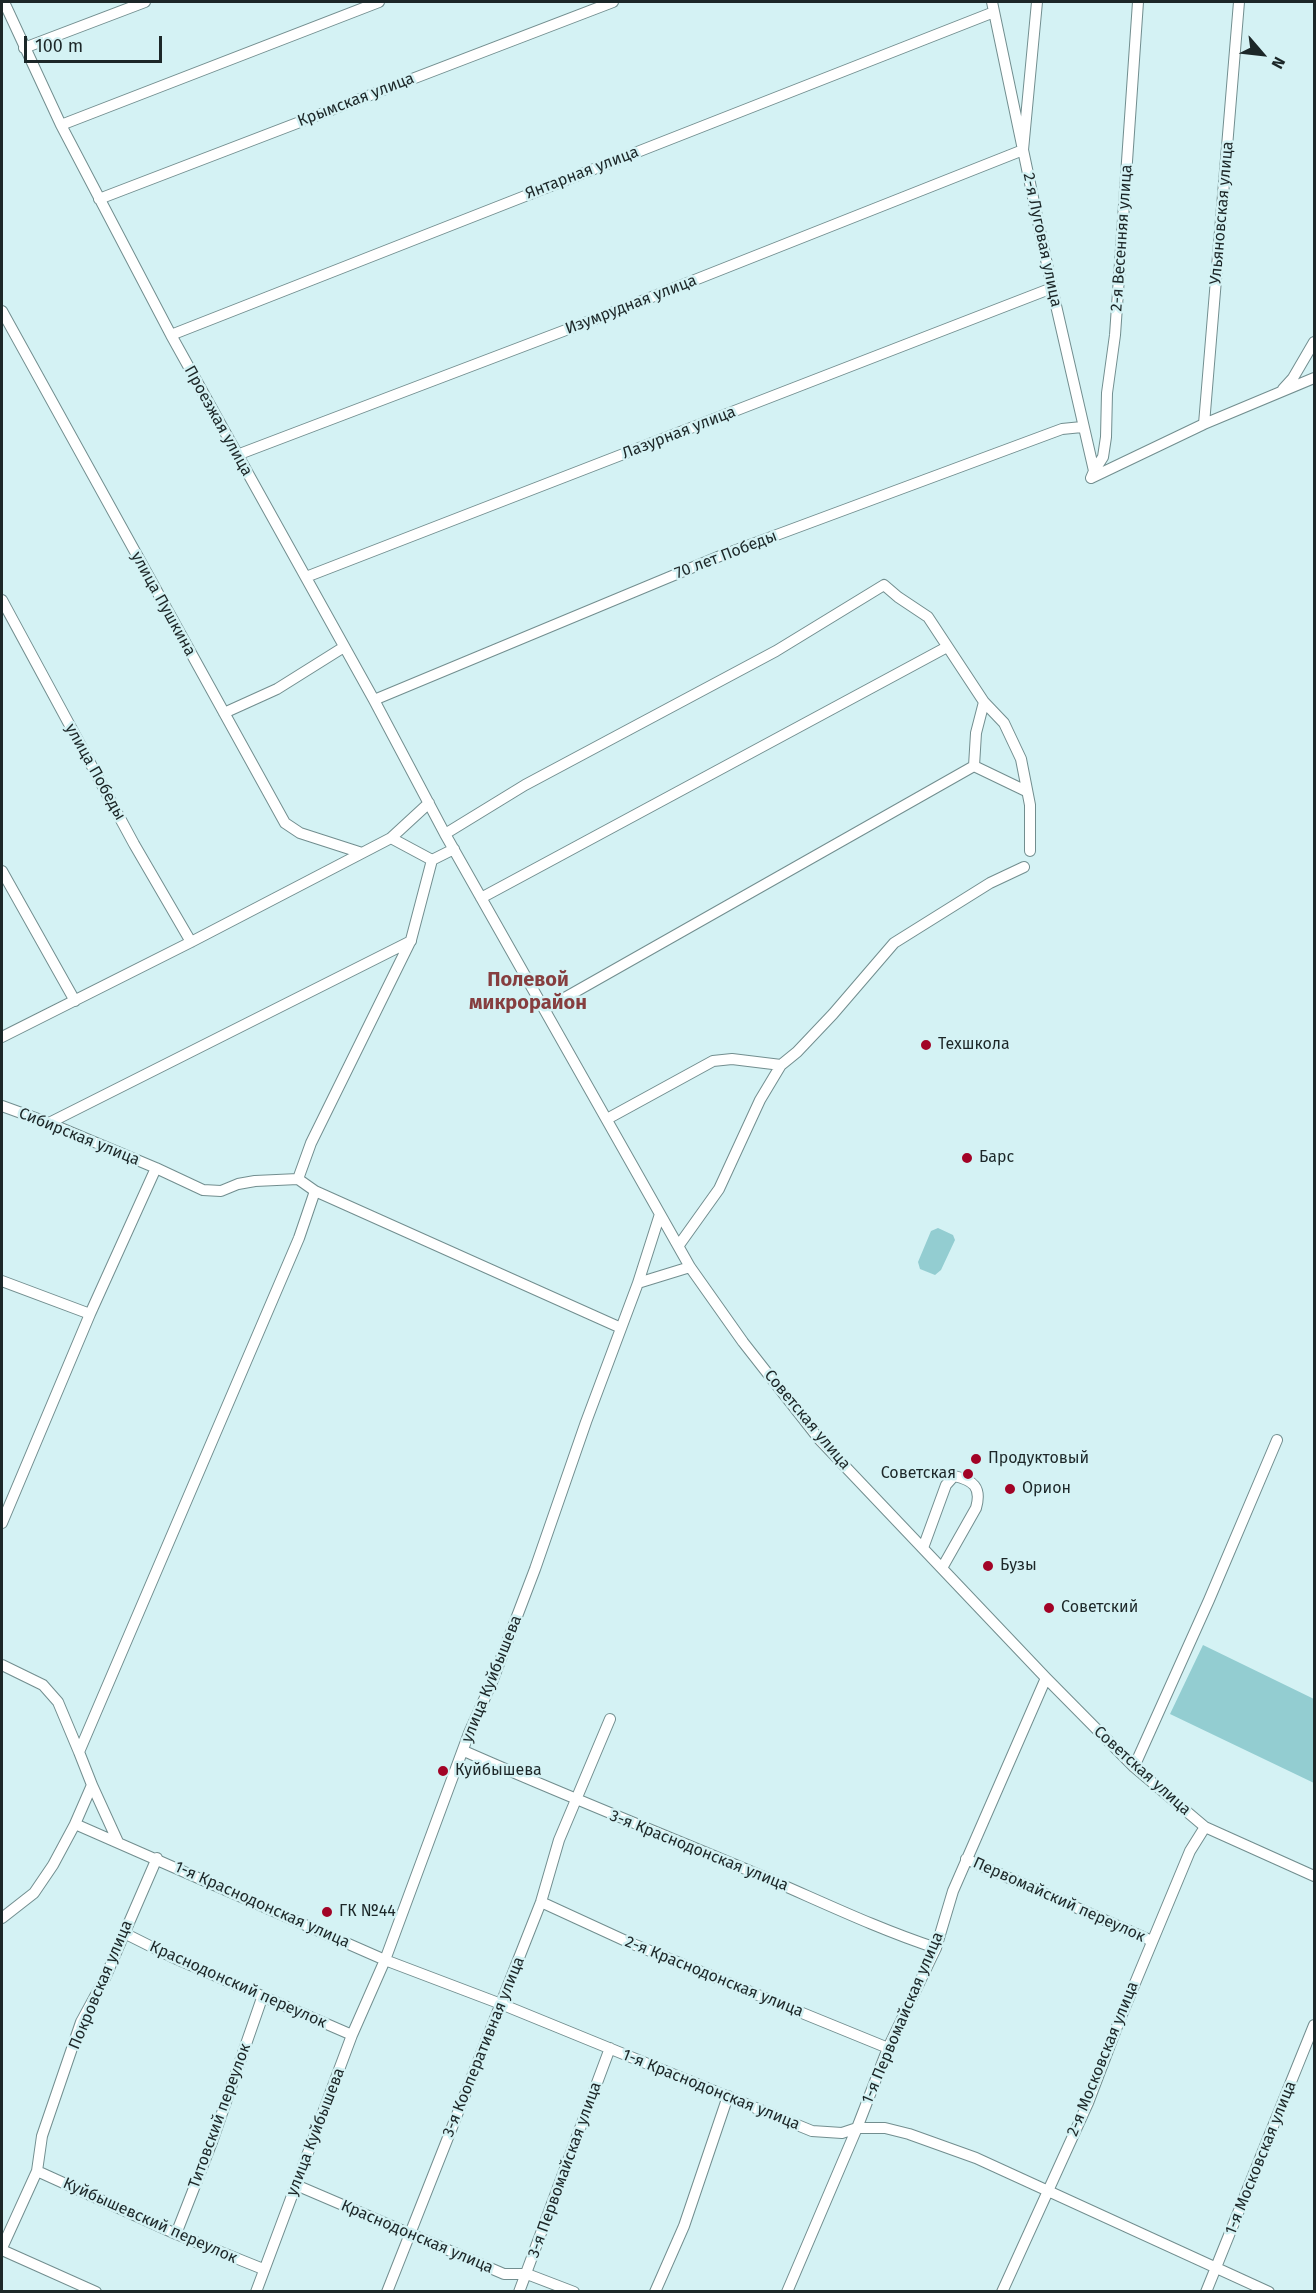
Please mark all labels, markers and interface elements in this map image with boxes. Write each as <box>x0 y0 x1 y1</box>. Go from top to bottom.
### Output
scale bar <box>27 24 165 62</box>
north arrow <box>1232 24 1292 84</box>
text: 100 m <box>35 35 83 57</box>
text: N <box>1267 54 1289 72</box>
street label: Крымская улица <box>295 69 417 131</box>
street label: Ульяновская улица <box>1206 140 1238 286</box>
street label: Янтарная улица <box>523 143 641 203</box>
street label: 2-я Весенняя улица <box>1107 164 1137 312</box>
street label: 2-я Луговая улица <box>1018 171 1066 309</box>
street label: Изумрудная улица <box>563 271 699 339</box>
street label: Проезжая улица <box>180 362 256 480</box>
street label: Лазурная улица <box>619 402 739 464</box>
street label: 70 лет Победы <box>672 527 780 583</box>
street label: улица Пушкина <box>126 548 200 660</box>
street label: улица Победы <box>61 720 129 824</box>
district label: Полевой микрорайон <box>469 968 587 1015</box>
place label: Техшкола <box>938 1035 1010 1055</box>
marker: Техшкола <box>919 1038 933 1052</box>
street label: Сибирская улица <box>16 1104 142 1170</box>
place label: Барс <box>979 1148 1014 1168</box>
marker: Барс <box>960 1151 974 1165</box>
street label: Советская улица <box>760 1366 854 1474</box>
place label: Продуктовый <box>988 1449 1089 1469</box>
marker: Продуктовый <box>969 1452 983 1466</box>
place label: Советская <box>881 1464 956 1484</box>
marker: Советская <box>961 1467 975 1481</box>
place label: Орион <box>1022 1479 1071 1499</box>
marker: Орион <box>1003 1482 1017 1496</box>
place label: Бузы <box>1000 1556 1037 1576</box>
marker: Бузы <box>981 1559 995 1573</box>
place label: Советский <box>1061 1598 1138 1618</box>
marker: Советский <box>1042 1601 1056 1615</box>
street label: улица Куйбышева <box>458 1613 526 1745</box>
street label: Советская улица <box>1089 1722 1195 1820</box>
place label: Куйбышева <box>455 1761 542 1781</box>
marker: Куйбышева <box>436 1764 450 1778</box>
street label: 3-я Краснодонская улица <box>607 1806 791 1896</box>
street label: Первомайский переулок <box>970 1853 1148 1947</box>
street label: 1-я Краснодонская улица <box>171 1858 353 1952</box>
place label: ГК №44 <box>339 1902 396 1922</box>
marker: ГК №44 <box>320 1905 334 1919</box>
street label: Покровская улица <box>65 1918 137 2052</box>
street label: 1-я Первомайская улица <box>858 1929 948 2107</box>
street label: 2-я Краснодонская улица <box>622 1932 806 2022</box>
street label: Краснодонский переулок <box>146 1937 330 2033</box>
street label: 3-я Кооперативная улица <box>439 1954 529 2140</box>
street label: 2-я Московская улица <box>1063 1979 1143 2139</box>
street label: Титовский переулок <box>185 2041 255 2191</box>
street label: 1-я Краснодонская улица <box>619 2046 803 2134</box>
street label: улица Куйбышева <box>283 2065 349 2199</box>
street label: 1-я Московская улица <box>1221 2078 1301 2238</box>
street label: 3-я Первомайская улица <box>524 2079 606 2261</box>
street label: Куйбышевский переулок <box>60 2174 240 2268</box>
street label: Краснодонская улица <box>338 2196 496 2278</box>

